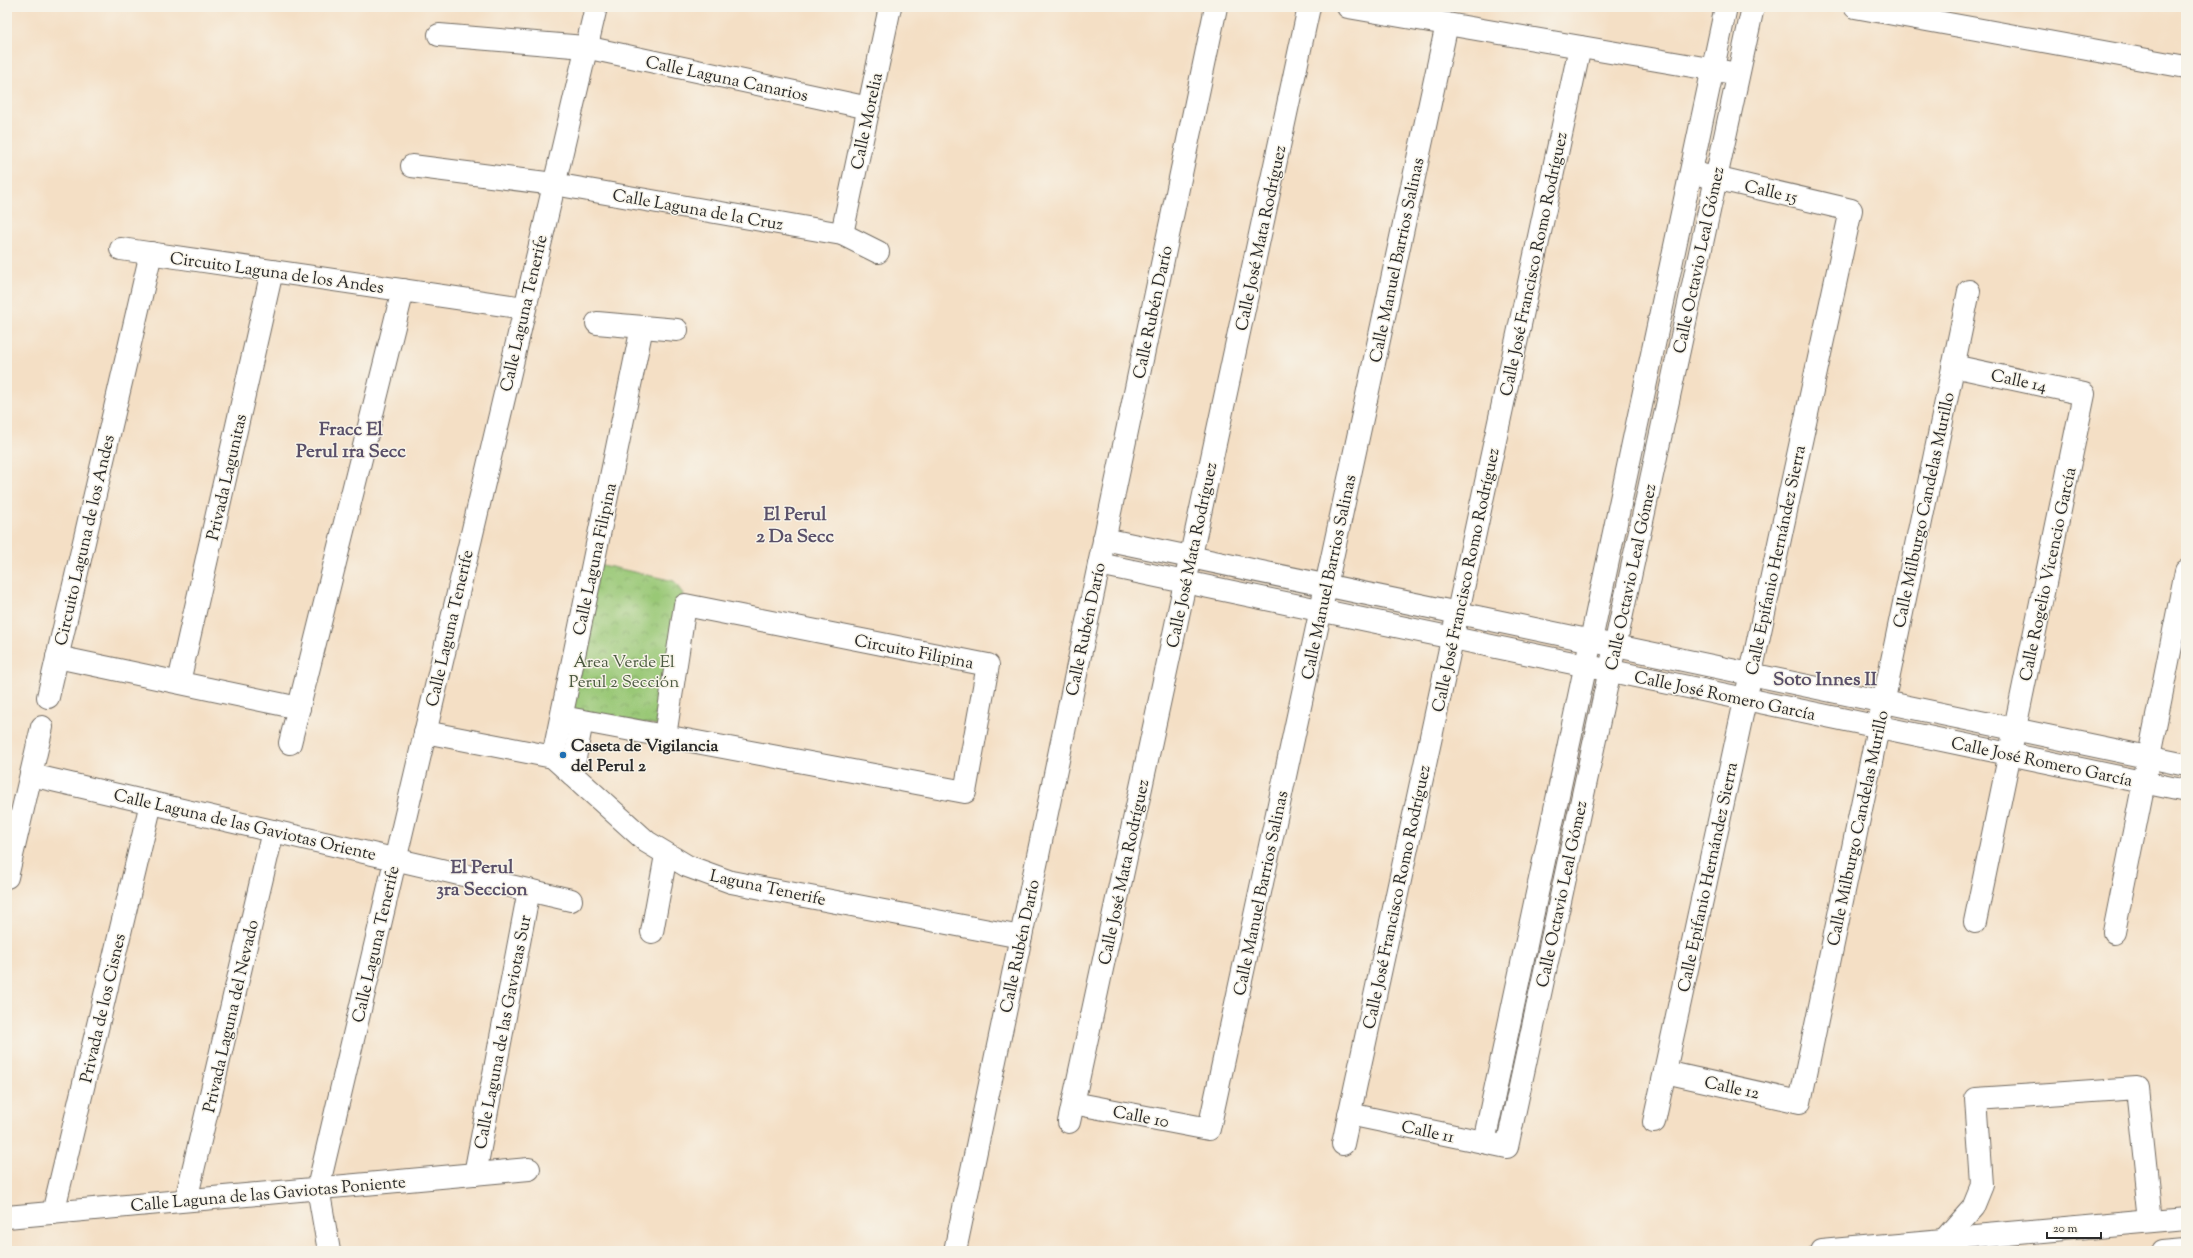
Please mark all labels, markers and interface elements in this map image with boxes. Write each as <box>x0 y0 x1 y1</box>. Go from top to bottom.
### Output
street label: Calle Laguna Canarios <box>643 51 810 109</box>
street label: Calle Morelia <box>846 71 890 172</box>
street label: Calle José Francisco Romo Rodríguez <box>1495 130 1575 399</box>
street label: Calle José Mata Rodríguez <box>1231 143 1293 333</box>
street label: Calle Manuel Barrios Salinas <box>1364 155 1431 365</box>
street label: Calle Octavio Leal Gómez <box>1668 165 1731 356</box>
street label: Calle 15 <box>1742 175 1800 211</box>
street label: Calle Laguna de la Cruz <box>610 184 785 238</box>
street label: Calle Laguna Tenerife <box>495 233 555 394</box>
street label: Calle Rubén Darío <box>1128 243 1180 381</box>
street label: Circuito Laguna de los Andes <box>168 247 386 301</box>
street label: Calle 14 <box>1988 364 2049 400</box>
street label: Calle Milburgo Candelas Murillo <box>1888 390 1962 630</box>
street label: Privada Lagunitas <box>202 412 254 543</box>
district label: Fracc El Perul 1ra Secc <box>296 417 406 466</box>
street label: Circuito Laguna de los Andes <box>50 432 122 648</box>
street label: Calle Epifanio Hernández Sierra <box>1741 443 1813 678</box>
street label: Calle José Francisco Romo Rodríguez <box>1427 446 1507 715</box>
street label: Calle José Mata Rodríguez <box>1162 460 1224 650</box>
street label: Calle Rogelio Vicencio García <box>2015 465 2083 684</box>
street label: Calle Manuel Barrios Salinas <box>1296 472 1363 682</box>
street label: Calle Laguna Filipina <box>568 481 624 638</box>
street label: Calle Octavio Leal Gómez <box>1600 482 1663 673</box>
district label: El Perul 2 Da Secc <box>756 502 834 551</box>
street label: Calle Laguna Tenerife <box>421 548 481 709</box>
street label: Calle Rubén Darío <box>1061 560 1113 698</box>
street label: Circuito Filipina <box>852 630 976 676</box>
park label: Área Verde El Perul 2 Sección <box>569 651 679 695</box>
street label: Calle José Romero García <box>1632 666 1818 728</box>
district label: Soto Innes II <box>1773 667 1878 694</box>
street label: Calle Milburgo Candelas Murillo <box>1822 708 1896 948</box>
street label: Calle José Romero García <box>1949 732 2135 794</box>
place label: Caseta de Vigilancia del Perul 2 <box>571 735 719 779</box>
marker: Caseta de Vigilancia del Perul 2 <box>558 750 568 760</box>
street label: Calle Epifanio Hernández Sierra <box>1673 760 1745 995</box>
street label: Calle José Francisco Romo Rodríguez <box>1358 763 1438 1032</box>
street label: Calle José Mata Rodríguez <box>1094 777 1156 967</box>
street label: Calle Laguna de las Gaviotas Oriente <box>111 784 378 868</box>
street label: Calle Manuel Barrios Salinas <box>1228 788 1295 998</box>
street label: Calle Octavio Leal Gómez <box>1531 799 1594 990</box>
district label: El Perul 3ra Seccion <box>436 855 529 904</box>
street label: Calle Laguna Tenerife <box>347 864 407 1025</box>
street label: Laguna Tenerife <box>707 865 828 913</box>
street label: Calle Rubén Darío <box>995 877 1047 1015</box>
street label: Calle Laguna de las Gaviotas Sur <box>469 913 539 1152</box>
street label: Privada Laguna del Nevado <box>198 918 266 1115</box>
street label: Privada de los Cisnes <box>75 931 133 1086</box>
street label: Calle 12 <box>1702 1071 1761 1107</box>
street label: Calle 10 <box>1110 1101 1171 1135</box>
street label: Calle 11 <box>1399 1116 1457 1150</box>
street label: Calle Laguna de las Gaviotas Poniente <box>130 1171 407 1219</box>
scale bar <box>2047 1214 2101 1240</box>
text: 20 m <box>2053 1220 2078 1238</box>

